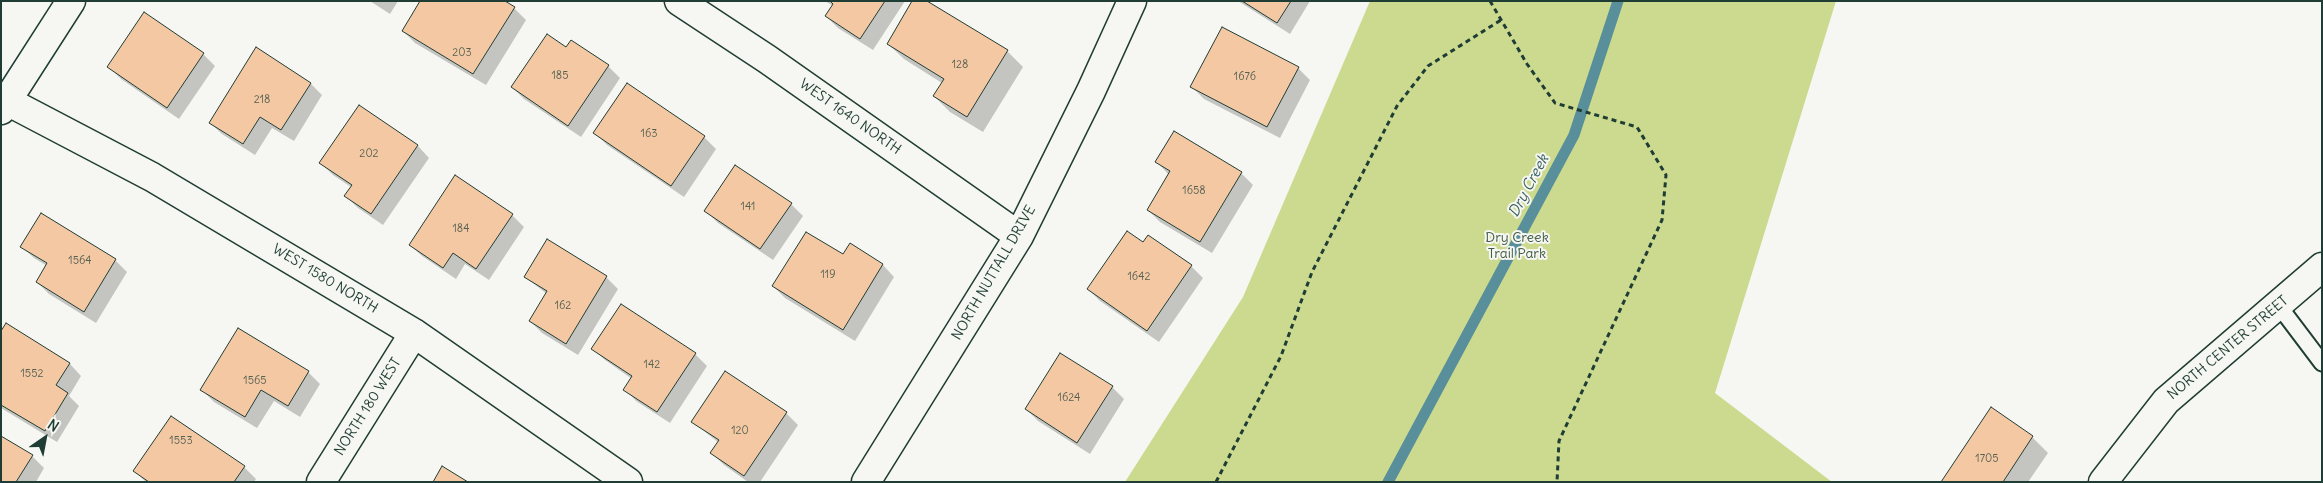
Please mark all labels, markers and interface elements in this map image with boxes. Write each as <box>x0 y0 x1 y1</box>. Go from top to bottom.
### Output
house number: 203 <box>452 46 472 60</box>
house number: 128 <box>952 58 968 72</box>
house number: 185 <box>551 69 569 83</box>
house number: 1676 <box>1234 70 1256 84</box>
street label: WEST 1640 NORTH <box>796 76 904 158</box>
house number: 218 <box>254 93 270 107</box>
house number: 163 <box>641 127 657 141</box>
house number: 202 <box>359 147 379 161</box>
water label: Dry Creek <box>1505 152 1553 220</box>
house number: 1658 <box>1182 184 1206 198</box>
house number: 141 <box>741 200 755 214</box>
street label: NORTH NUTTALL DRIVE <box>949 203 1039 343</box>
house number: 184 <box>452 222 470 236</box>
park label: Dry Creek Trail Park <box>1485 230 1549 262</box>
street label: WEST 1580 NORTH <box>269 241 381 317</box>
house number: 1564 <box>68 254 92 268</box>
house number: 119 <box>820 268 836 282</box>
house number: 1642 <box>1127 270 1151 284</box>
street label: NORTH CENTER STREET <box>2164 293 2292 403</box>
house number: 162 <box>555 299 571 313</box>
street label: NORTH 180 WEST <box>331 355 405 459</box>
house number: 142 <box>644 358 660 372</box>
house number: 1552 <box>20 367 44 381</box>
house number: 1565 <box>243 374 267 388</box>
house number: 1624 <box>1058 391 1080 405</box>
north arrow <box>20 413 70 463</box>
text: N <box>44 415 62 436</box>
house number: 120 <box>731 424 749 438</box>
house number: 1553 <box>169 434 193 448</box>
house number: 1705 <box>1975 452 1999 466</box>

